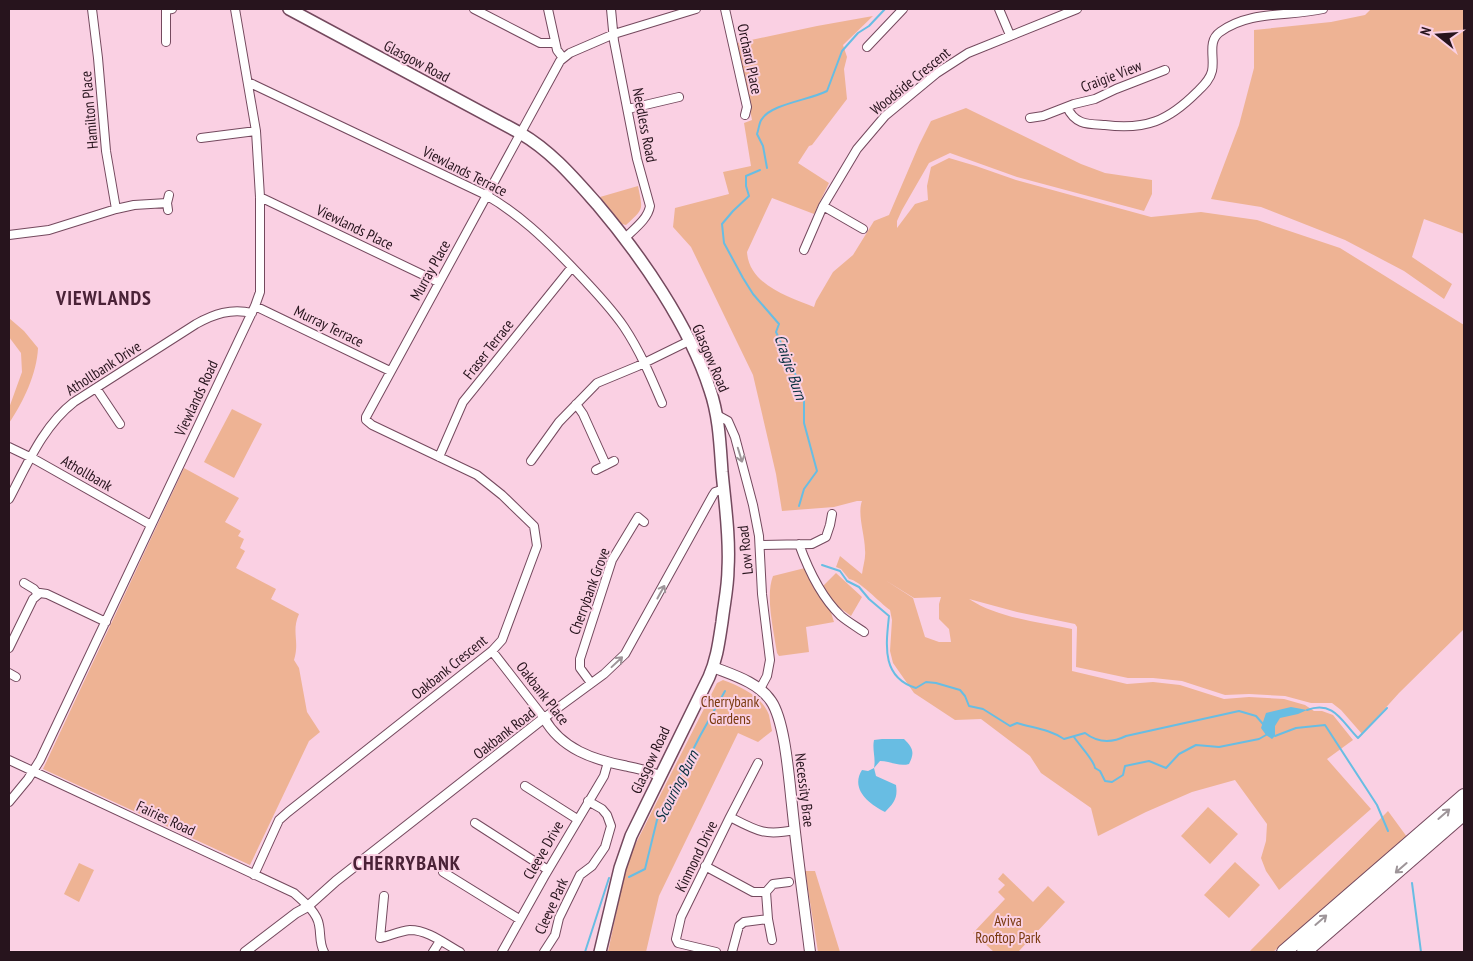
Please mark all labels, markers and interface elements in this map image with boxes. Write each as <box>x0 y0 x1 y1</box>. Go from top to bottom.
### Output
north arrow <box>1413 10 1463 60</box>
street label: Orchard Place <box>733 22 767 96</box>
text: N <box>1416 25 1435 37</box>
street label: Glasgow Road <box>381 36 453 86</box>
street label: Woodside Crescent <box>866 43 954 119</box>
street label: Craigie View <box>1078 56 1144 96</box>
street label: Hamilton Place <box>76 70 102 150</box>
street label: Needless Road <box>628 86 662 164</box>
street label: Viewlands Terrace <box>419 141 510 200</box>
street label: Viewlands Place <box>312 200 397 254</box>
street label: Murray Place <box>406 236 454 304</box>
district label: VIEWLANDS <box>55 285 152 311</box>
street label: Murray Terrace <box>291 301 367 351</box>
street label: Fraser Terrace <box>459 315 517 383</box>
street label: Glasgow Road <box>688 321 734 395</box>
water label: Craigie Burn <box>771 332 812 403</box>
street label: Athollbank Drive <box>62 337 144 399</box>
street label: Viewlands Road <box>170 357 222 440</box>
one-way arrow <box>736 446 746 462</box>
street label: Athollbank <box>58 451 116 495</box>
street label: Low Road <box>733 525 757 575</box>
street label: Cherrybank Grove <box>564 545 614 637</box>
one-way arrow <box>656 585 666 599</box>
street label: Oakbank Crescent <box>407 631 491 703</box>
one-way arrow <box>611 656 624 668</box>
street label: Oakbank Place <box>512 657 574 729</box>
park label: Cherrybank Gardens <box>701 692 759 728</box>
street label: Oakbank Road <box>469 703 539 763</box>
street label: Glasgow Road <box>626 723 674 797</box>
water label: Scouring Burn <box>650 746 703 825</box>
street label: Necessity Brae <box>791 752 819 828</box>
street label: Fairies Road <box>134 796 198 840</box>
one-way arrow <box>1437 809 1450 820</box>
street label: Cleeve Drive <box>519 817 567 883</box>
street label: Kinmond Drive <box>671 817 721 895</box>
district label: CHERRYBANK <box>353 850 461 876</box>
one-way arrow <box>1395 862 1408 873</box>
street label: Cleeve Park <box>530 875 572 937</box>
park label: Aviva Rooftop Park <box>975 911 1041 947</box>
one-way arrow <box>1315 915 1328 926</box>

